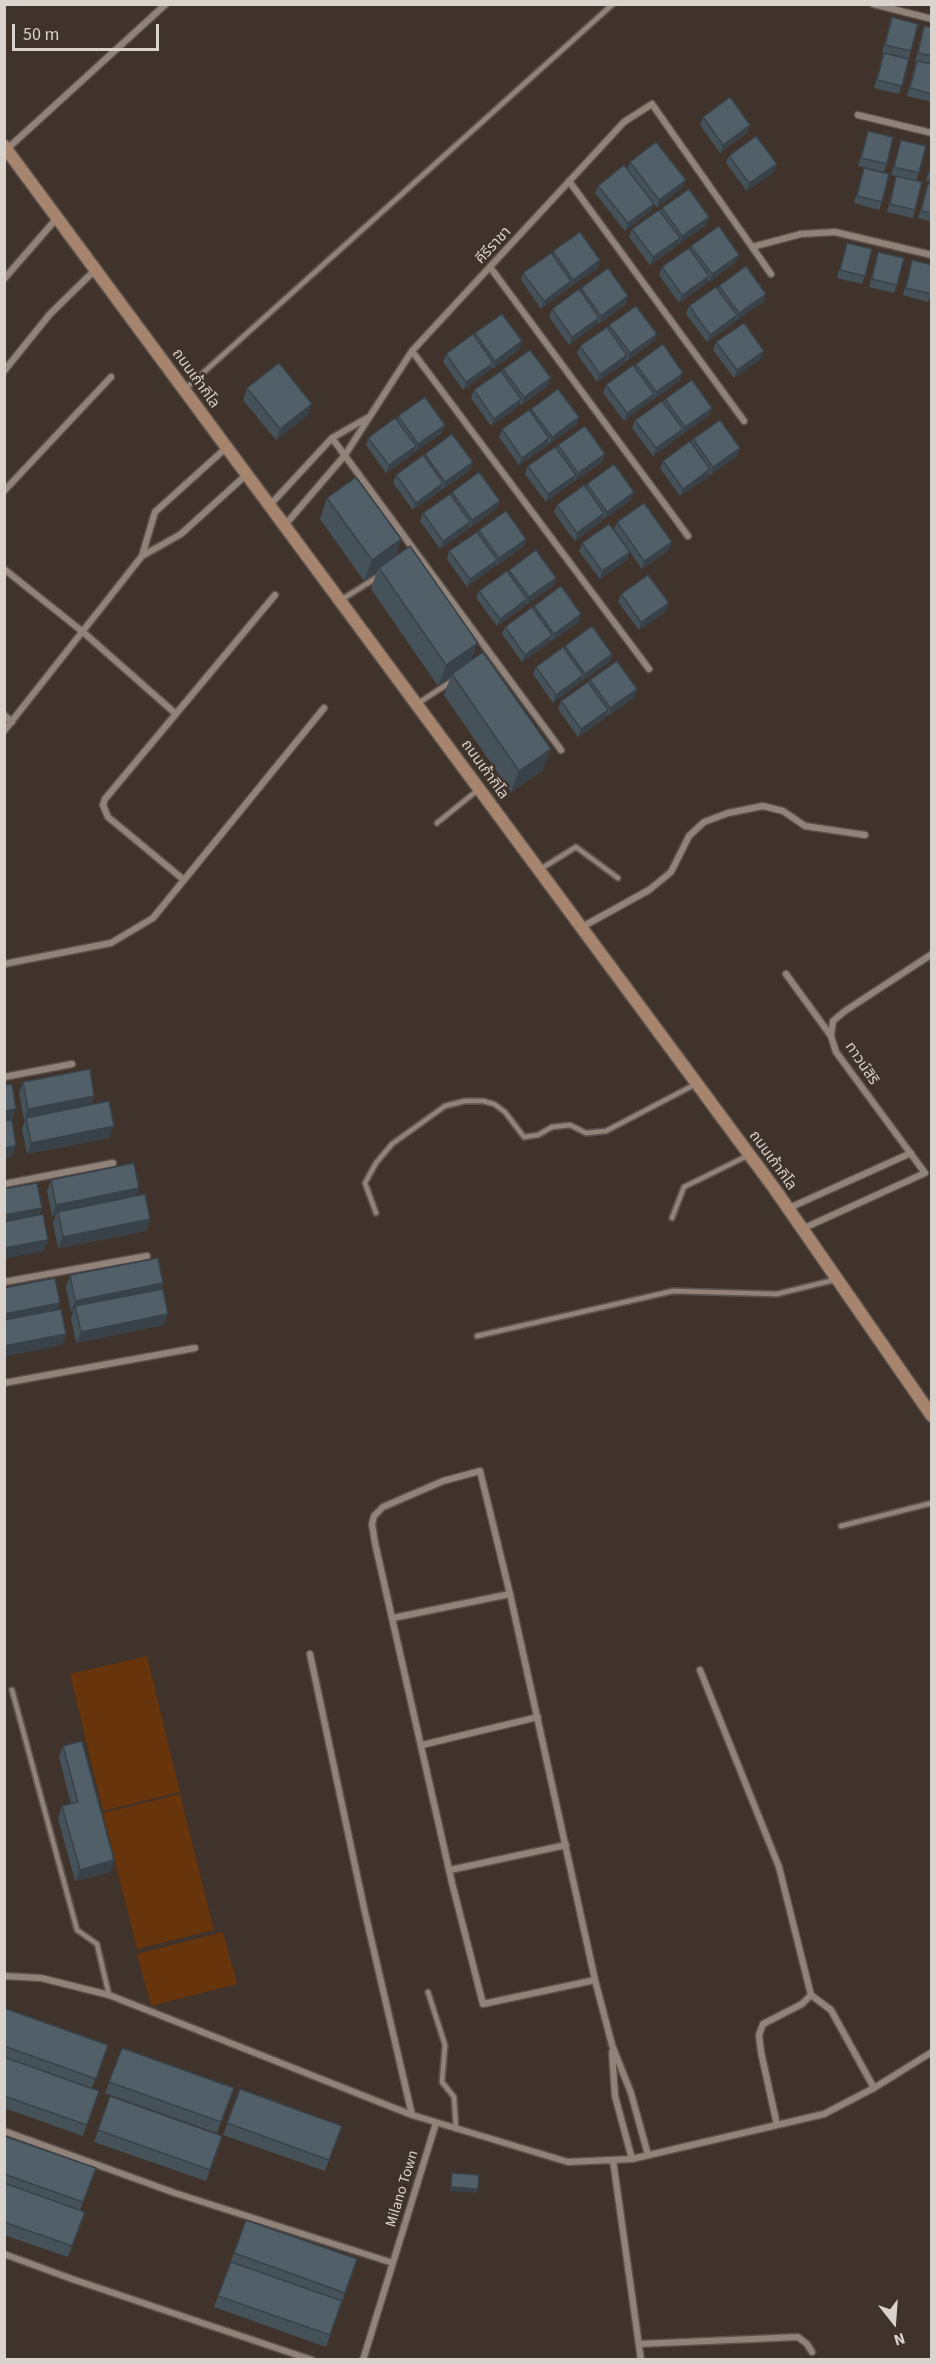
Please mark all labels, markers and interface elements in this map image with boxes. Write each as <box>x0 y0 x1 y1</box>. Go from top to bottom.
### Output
scale bar <box>15 12 162 50</box>
text: 50 m <box>23 22 59 47</box>
street label: คีรีราชา <box>472 224 516 268</box>
street label: ถนนเก้ากิโล <box>167 346 223 412</box>
street label: ถนนเก้ากิโล <box>456 737 512 803</box>
street label: ทาวน์สิริ <box>840 1039 882 1089</box>
street label: ถนนเก้ากิโล <box>744 1128 800 1194</box>
street label: Milano Town <box>383 2148 423 2230</box>
north arrow <box>864 2292 924 2352</box>
text: N <box>891 2327 908 2351</box>

